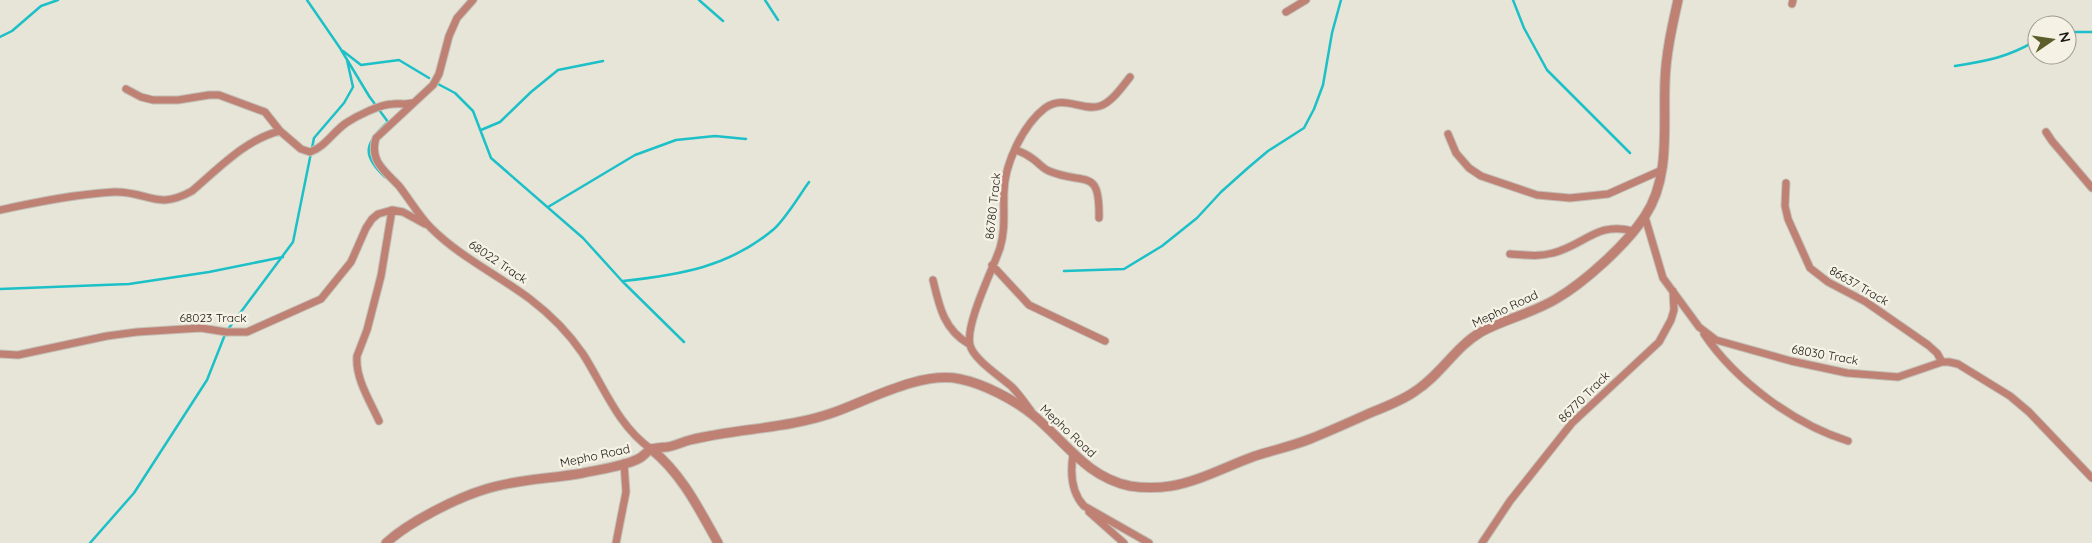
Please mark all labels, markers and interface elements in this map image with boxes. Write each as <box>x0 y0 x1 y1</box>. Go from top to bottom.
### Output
north arrow <box>2027 15 2077 65</box>
text: N <box>2055 30 2075 44</box>
street label: 86780 Track <box>982 172 1003 240</box>
street label: 68022 Track <box>466 236 530 287</box>
street label: 86637 Track <box>1827 263 1892 309</box>
street label: Mepho Road <box>1469 287 1540 330</box>
street label: 68023 Track <box>179 310 247 325</box>
street label: 68030 Track <box>1790 341 1860 368</box>
street label: 86770 Track <box>1555 368 1612 425</box>
street label: Mepho Road <box>1037 401 1099 460</box>
street label: Mepho Road <box>559 441 631 470</box>

